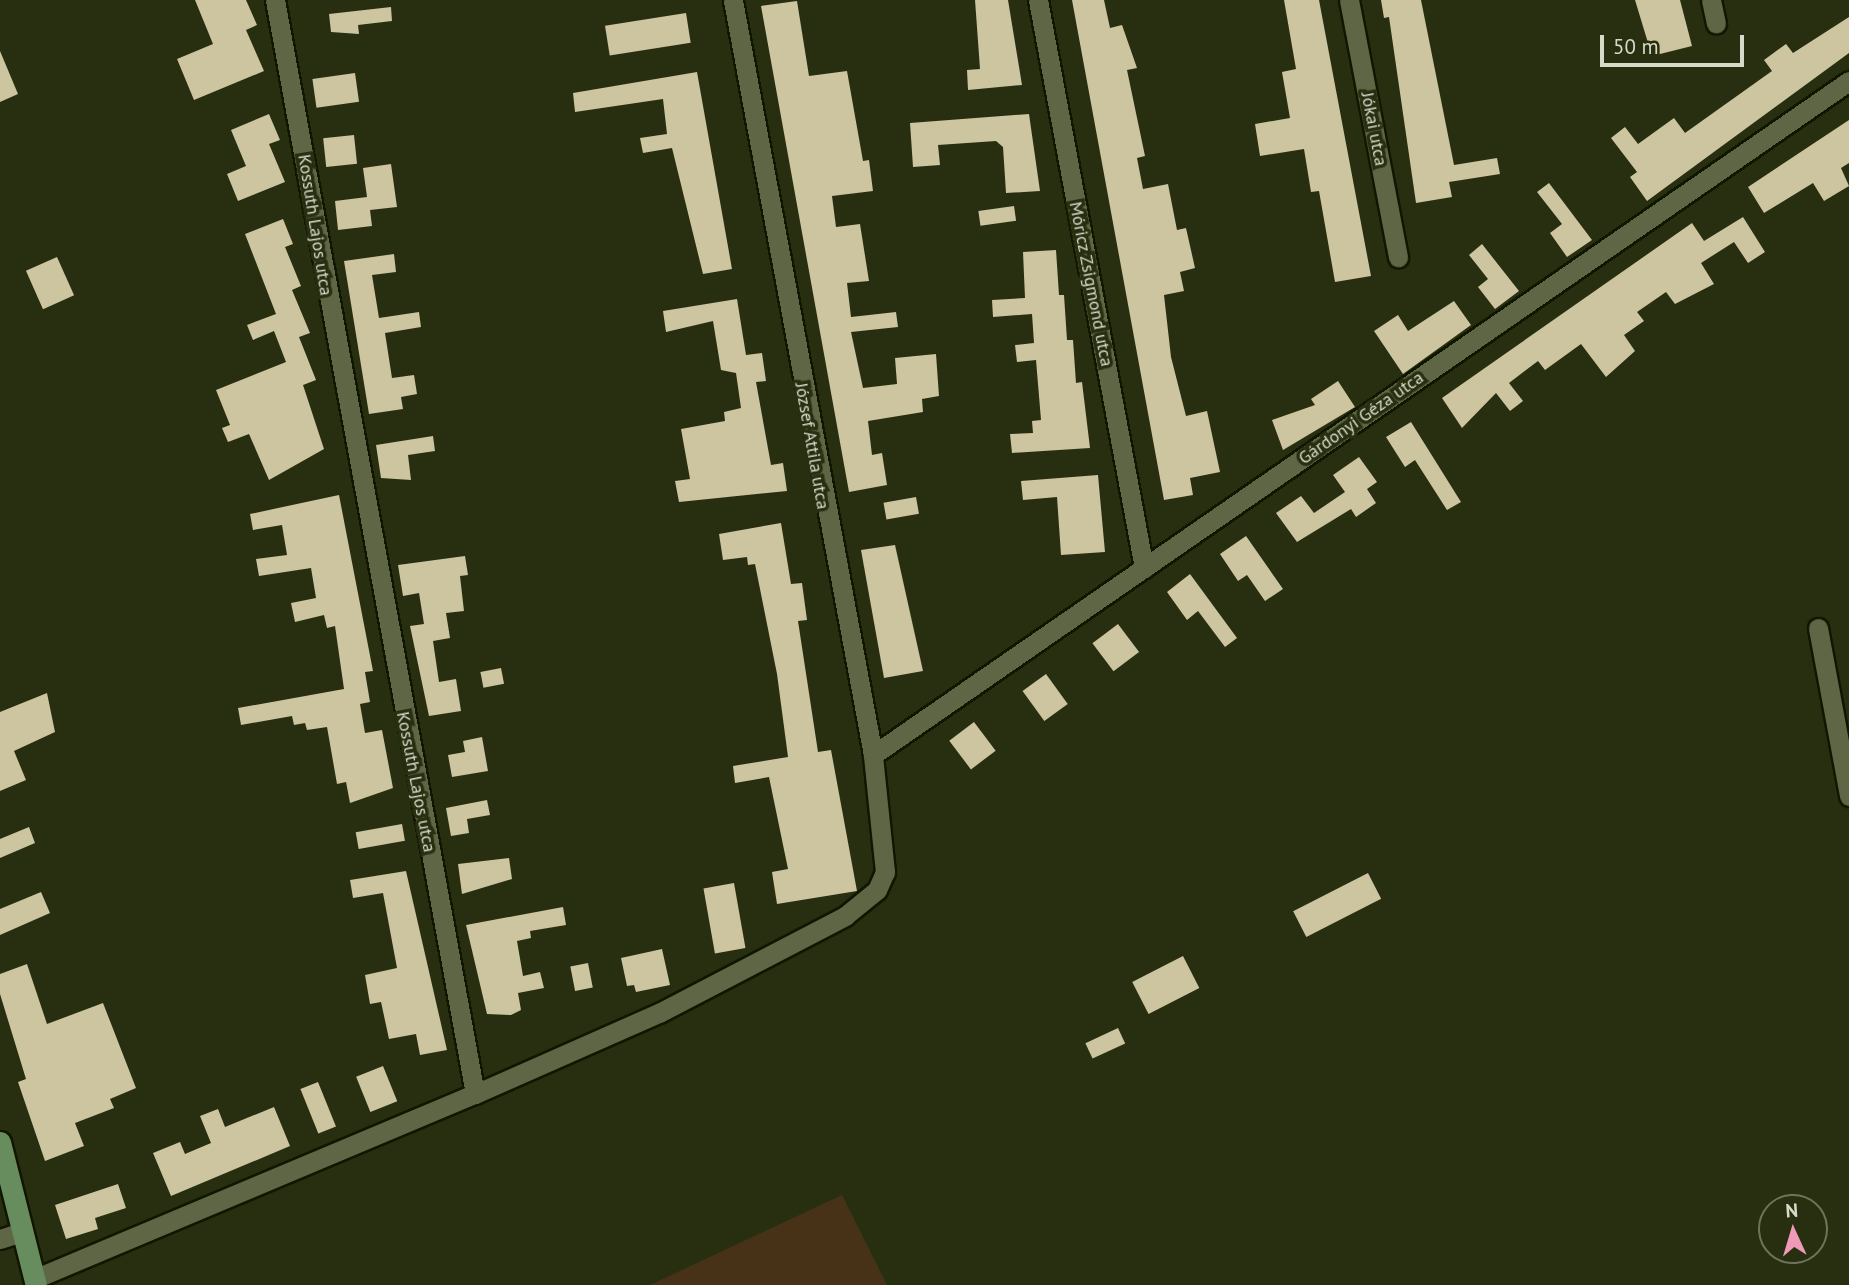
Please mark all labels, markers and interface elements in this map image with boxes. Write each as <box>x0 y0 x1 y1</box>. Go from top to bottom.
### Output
scale bar <box>1604 21 1748 65</box>
text: 50 m <box>1613 33 1659 60</box>
street label: Jókai utca <box>1356 90 1392 168</box>
street label: Kossuth Lajos utca <box>293 153 337 297</box>
street label: Móricz Zsigmond utca <box>1064 199 1118 369</box>
street label: Gárdonyi Géza utca <box>1294 367 1428 469</box>
street label: József Attila utca <box>790 381 834 511</box>
street label: Kossuth Lajos utca <box>392 710 440 854</box>
north arrow <box>1758 1194 1828 1264</box>
text: N <box>1785 1198 1799 1222</box>

